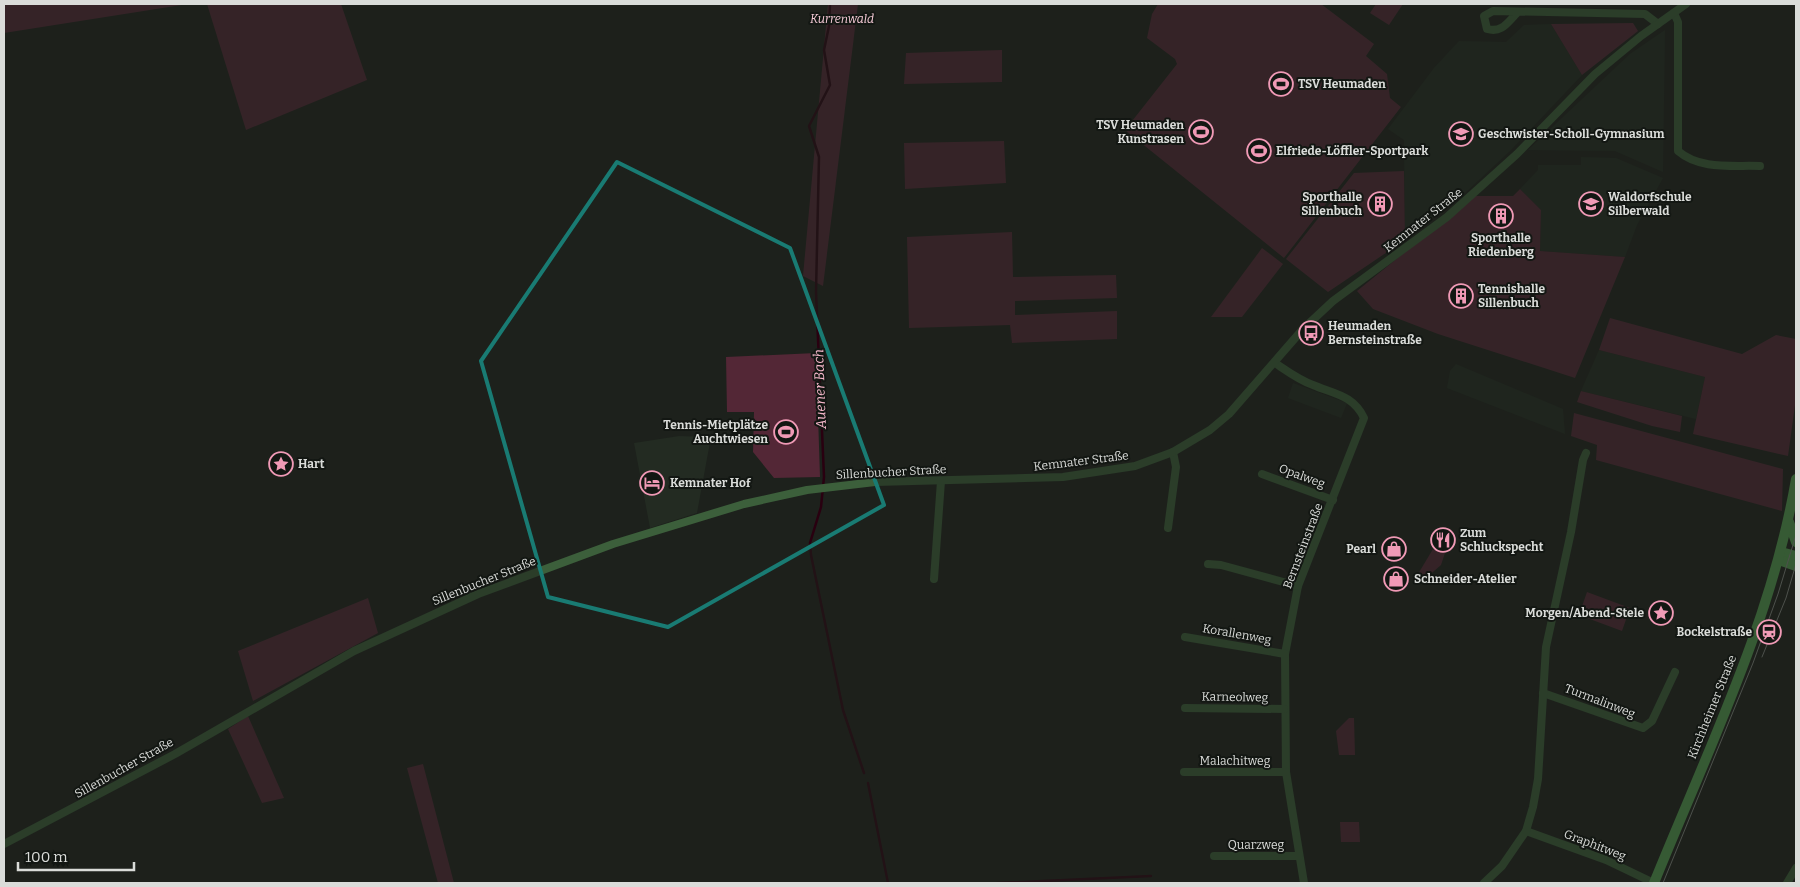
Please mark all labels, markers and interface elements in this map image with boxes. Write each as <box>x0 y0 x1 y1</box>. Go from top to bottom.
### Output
park label: Kurrenwald <box>810 12 874 26</box>
sports icon: TSV Heumaden <box>1268 71 1294 97</box>
place label: TSV Heumaden <box>1298 77 1386 91</box>
place label: TSV Heumaden Kunstrasen <box>1096 118 1184 146</box>
sports icon: TSV Heumaden Kunstrasen <box>1188 119 1214 145</box>
school or university icon: Geschwister-Scholl-Gymnasium <box>1448 121 1474 147</box>
place label: Geschwister-Scholl-Gymnasium <box>1478 127 1665 141</box>
sports icon: Elfriede-Löffler-Sportpark <box>1246 138 1272 164</box>
place label: Elfriede-Löffler-Sportpark <box>1276 144 1429 158</box>
street label: Kemnater Straße <box>1381 185 1465 255</box>
place label: Sporthalle Sillenbuch <box>1301 190 1362 218</box>
place label: Waldorfschule Silberwald <box>1608 190 1692 218</box>
building icon: Sporthalle Sillenbuch <box>1367 191 1393 217</box>
school or university icon: Waldorfschule Silberwald <box>1578 191 1604 217</box>
building icon: Sporthalle Riedenberg <box>1488 203 1514 229</box>
place label: Sporthalle Riedenberg <box>1468 231 1534 259</box>
place label: Tennishalle Sillenbuch <box>1478 282 1545 310</box>
building icon: Tennishalle Sillenbuch <box>1448 283 1474 309</box>
place label: Heumaden Bernsteinstraße <box>1328 319 1422 347</box>
bus stop icon: Heumaden Bernsteinstraße <box>1298 320 1324 346</box>
water label: Auener Bach <box>810 349 830 430</box>
place label: Tennis-Mietplätze Auchtwiesen <box>663 418 768 446</box>
sports icon: Tennis-Mietplätze Auchtwiesen <box>773 419 799 445</box>
street label: Kemnater Straße <box>1033 448 1129 474</box>
place icon: Hart <box>268 451 294 477</box>
place label: Hart <box>298 457 325 471</box>
street label: Opalweg <box>1277 461 1327 491</box>
street label: Sillenbucher Straße <box>835 462 947 482</box>
hotel icon: Kemnater Hof <box>639 470 665 496</box>
place label: Kemnater Hof <box>670 476 752 490</box>
street label: Bernsteinstraße <box>1280 501 1326 591</box>
place label: Zum Schluckspecht <box>1460 526 1544 554</box>
restaurant icon: Zum Schluckspecht <box>1430 527 1456 553</box>
shop icon: Pearl <box>1381 536 1407 562</box>
place label: Pearl <box>1346 542 1376 556</box>
street label: Sillenbucher Straße <box>430 554 538 608</box>
shop icon: Schneider-Atelier <box>1383 566 1409 592</box>
place label: Schneider-Atelier <box>1414 572 1517 586</box>
place icon: Morgen/Abend-Stele <box>1648 600 1674 626</box>
place label: Morgen/Abend-Stele <box>1525 606 1644 620</box>
station icon: Bockelstraße <box>1756 619 1782 645</box>
street label: Korallenweg <box>1201 621 1273 647</box>
place label: Bockelstraße <box>1677 625 1752 639</box>
street label: Kirchheimer Straße <box>1685 653 1739 761</box>
street label: Turmalinweg <box>1563 681 1637 721</box>
street label: Karneolweg <box>1202 689 1269 705</box>
street label: Sillenbucher Straße <box>72 735 176 801</box>
street label: Malachitweg <box>1200 754 1271 768</box>
street label: Graphitweg <box>1562 827 1628 863</box>
street label: Quarzweg <box>1228 838 1285 852</box>
scale bar <box>18 840 134 872</box>
text: 100 m <box>25 848 68 866</box>

